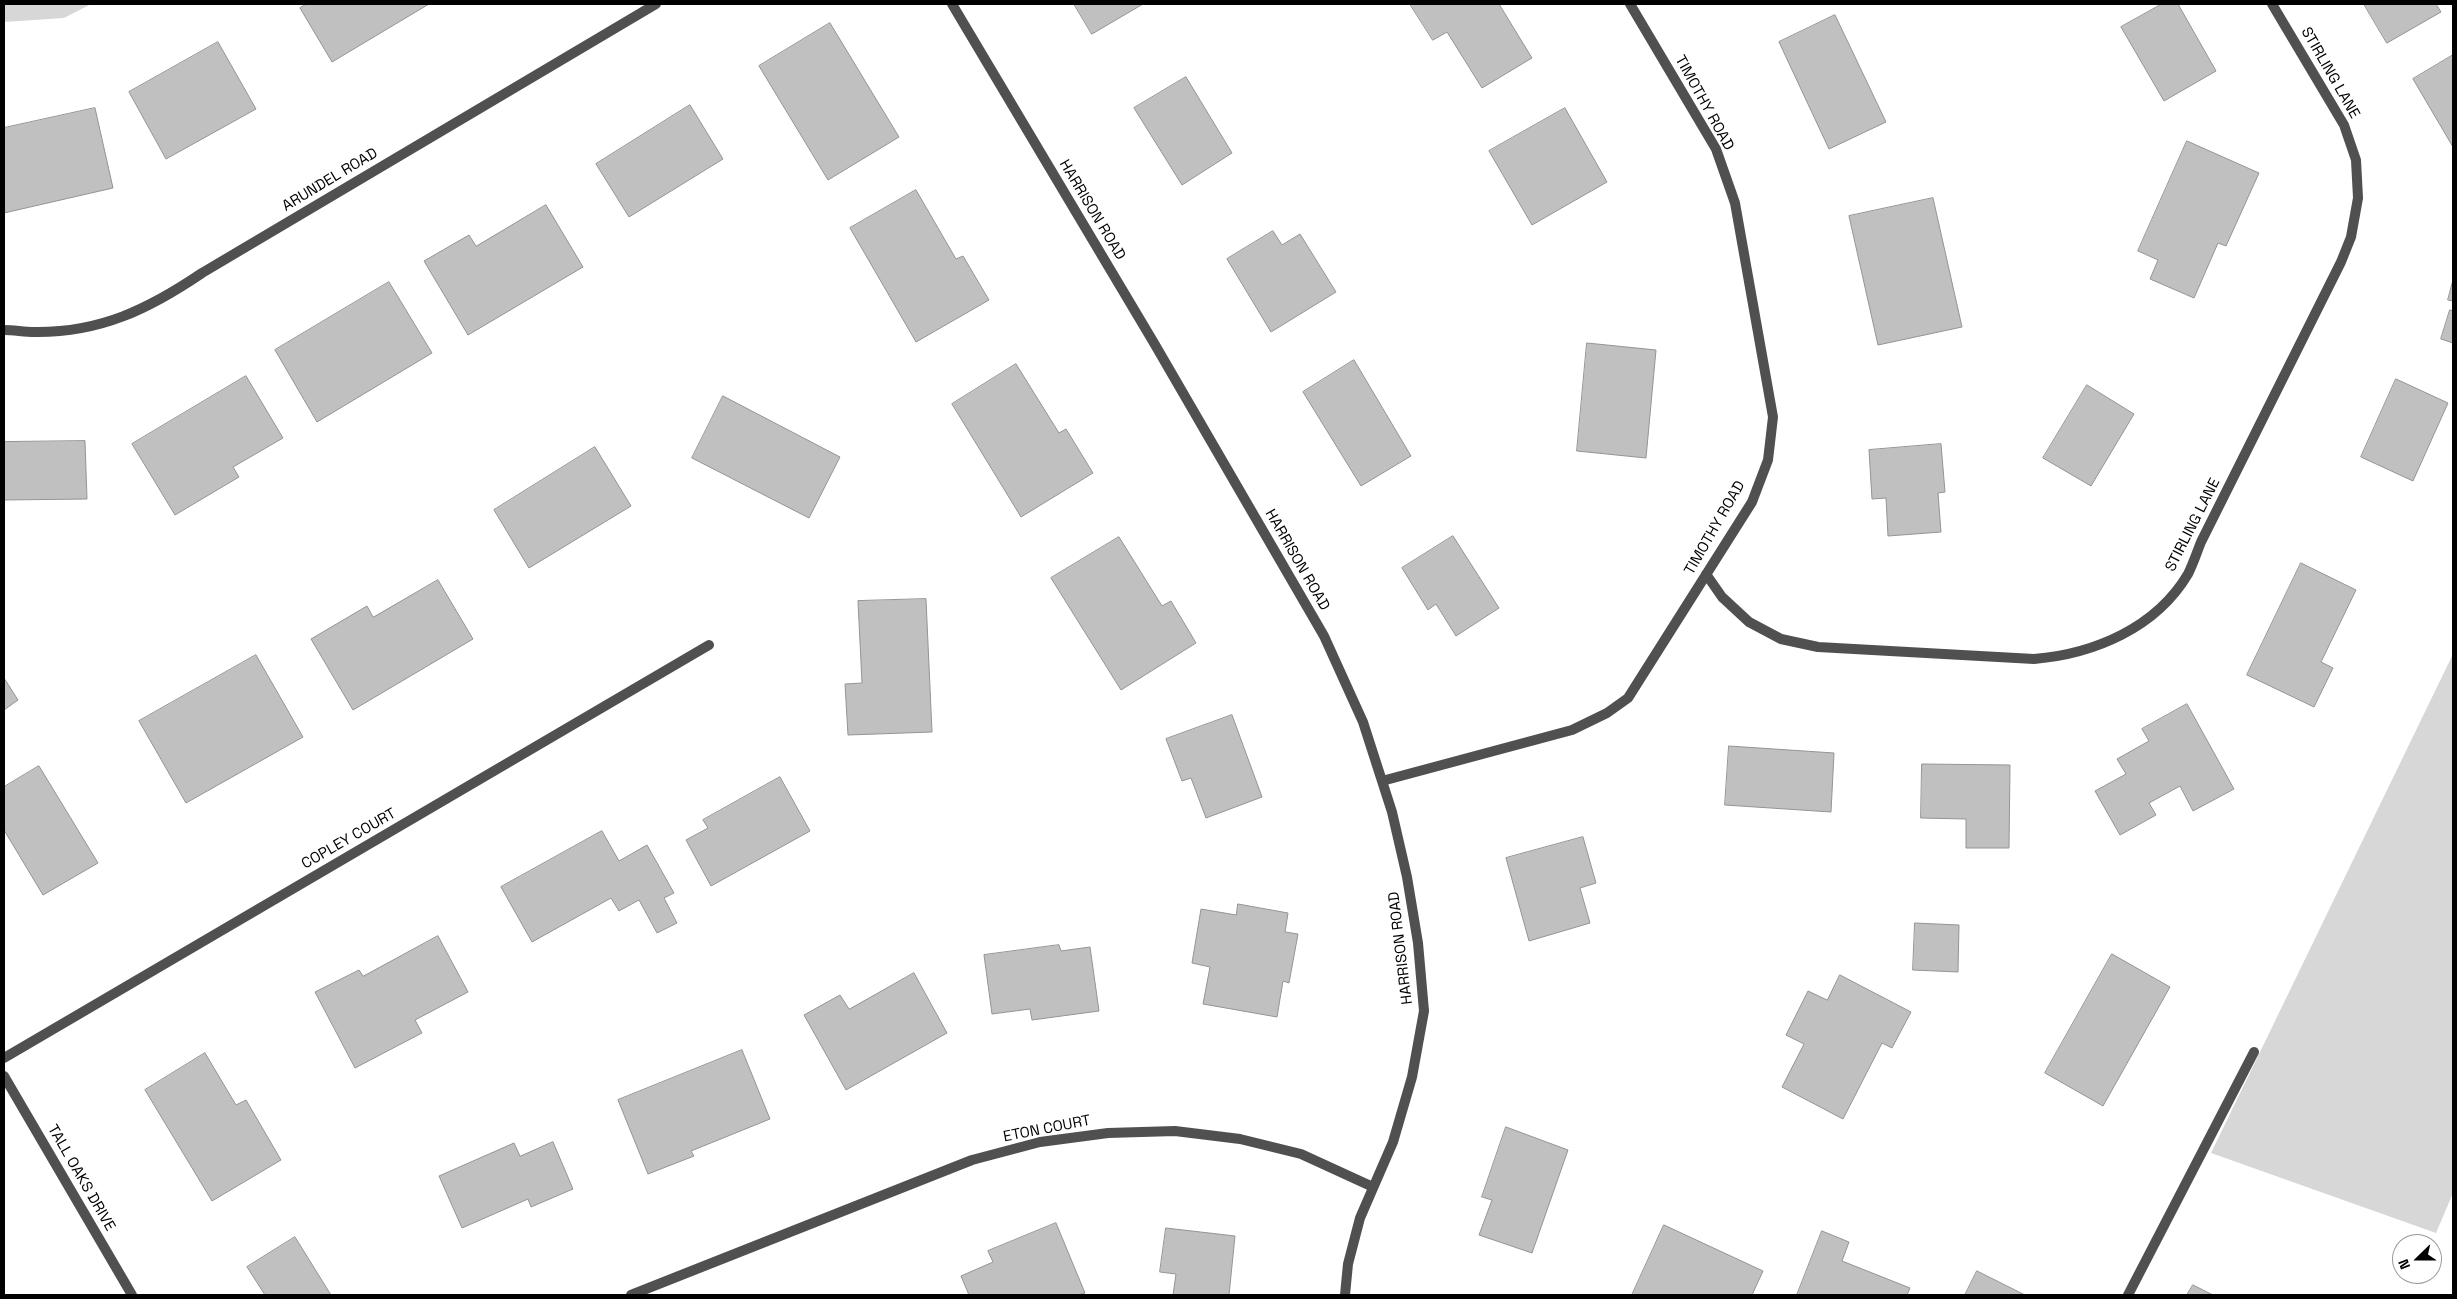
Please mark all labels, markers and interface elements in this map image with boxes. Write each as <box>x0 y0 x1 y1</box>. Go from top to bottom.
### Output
street label: STIRLING LANE <box>2297 24 2363 122</box>
street label: TIMOTHY ROAD <box>1671 53 1737 153</box>
street label: ARUNDEL ROAD <box>279 144 381 216</box>
street label: HARRISON ROAD <box>1055 157 1129 263</box>
street label: STIRLING LANE <box>2162 475 2224 575</box>
street label: TIMOTHY ROAD <box>1681 478 1749 578</box>
street label: HARRISON ROAD <box>1261 506 1333 614</box>
street label: COPLEY COURT <box>299 805 399 873</box>
street label: HARRISON ROAD <box>1385 890 1417 1006</box>
street label: ETON COURT <box>1002 1112 1092 1146</box>
street label: TALL OAKS DRIVE <box>43 1122 119 1234</box>
north arrow <box>2392 1234 2442 1284</box>
text: N <box>2394 1257 2414 1272</box>

